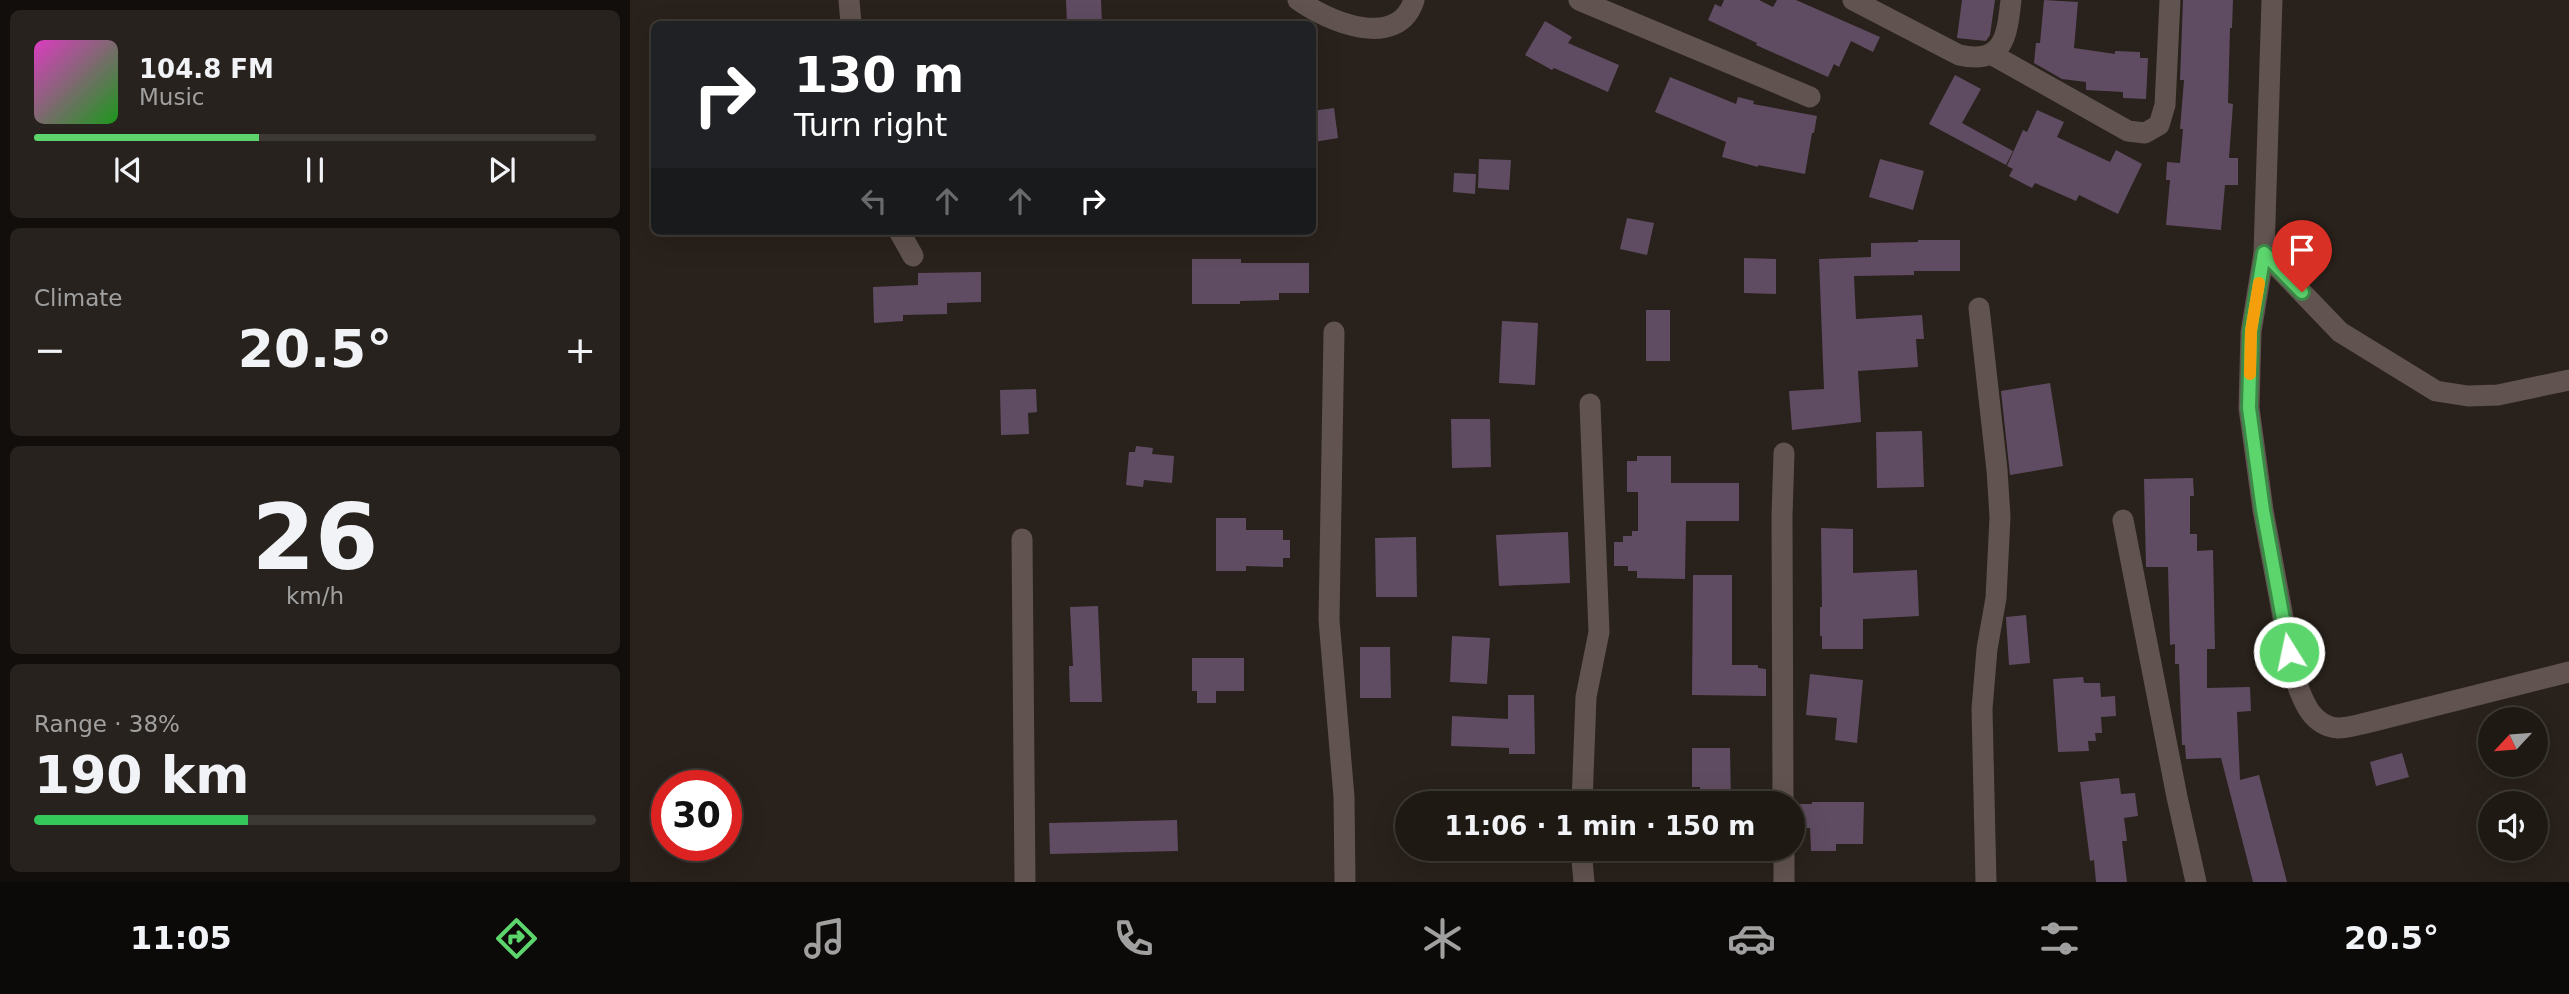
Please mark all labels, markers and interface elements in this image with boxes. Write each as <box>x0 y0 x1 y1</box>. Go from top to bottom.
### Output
text: 130 m <box>794 47 964 104</box>
icon: right <box>679 49 770 140</box>
text: 104.8 FM <box>139 54 274 84</box>
text: Music <box>139 84 204 110</box>
text: Turn right <box>794 106 947 144</box>
icon: previous <box>109 151 147 189</box>
icon: pause <box>296 151 334 189</box>
icon: next <box>483 151 521 189</box>
icon: left <box>855 182 893 220</box>
icon: ahead <box>928 182 966 220</box>
icon: ahead <box>1001 182 1039 220</box>
icon: right <box>1074 182 1112 220</box>
pin <box>2272 220 2332 292</box>
icon: arrive <box>2283 231 2321 269</box>
text: Climate <box>34 285 123 311</box>
text: 20.5° <box>238 319 392 379</box>
text: − <box>34 328 66 372</box>
text: + <box>564 328 596 372</box>
text: 26 <box>252 485 378 590</box>
text: km/h <box>286 583 344 609</box>
position arrow <box>2252 615 2326 689</box>
north arrow <box>2478 707 2548 777</box>
map controls <box>2478 707 2548 861</box>
text: Range · 38% <box>34 711 180 737</box>
text: 190 km <box>34 745 249 805</box>
speed limit sign: 30 <box>651 770 742 861</box>
button: sound <box>2478 791 2548 861</box>
text: 11:06 · 1 min · 150 m <box>1445 811 1755 841</box>
icon: directions <box>492 914 541 963</box>
icon: music <box>800 914 849 963</box>
icon: phone <box>1109 914 1158 963</box>
icon: climate <box>1418 914 1467 963</box>
icon: car <box>1727 914 1776 963</box>
icon: filters <box>2035 914 2084 963</box>
text: 11:05 <box>130 919 232 957</box>
text: 20.5° <box>2344 919 2439 957</box>

